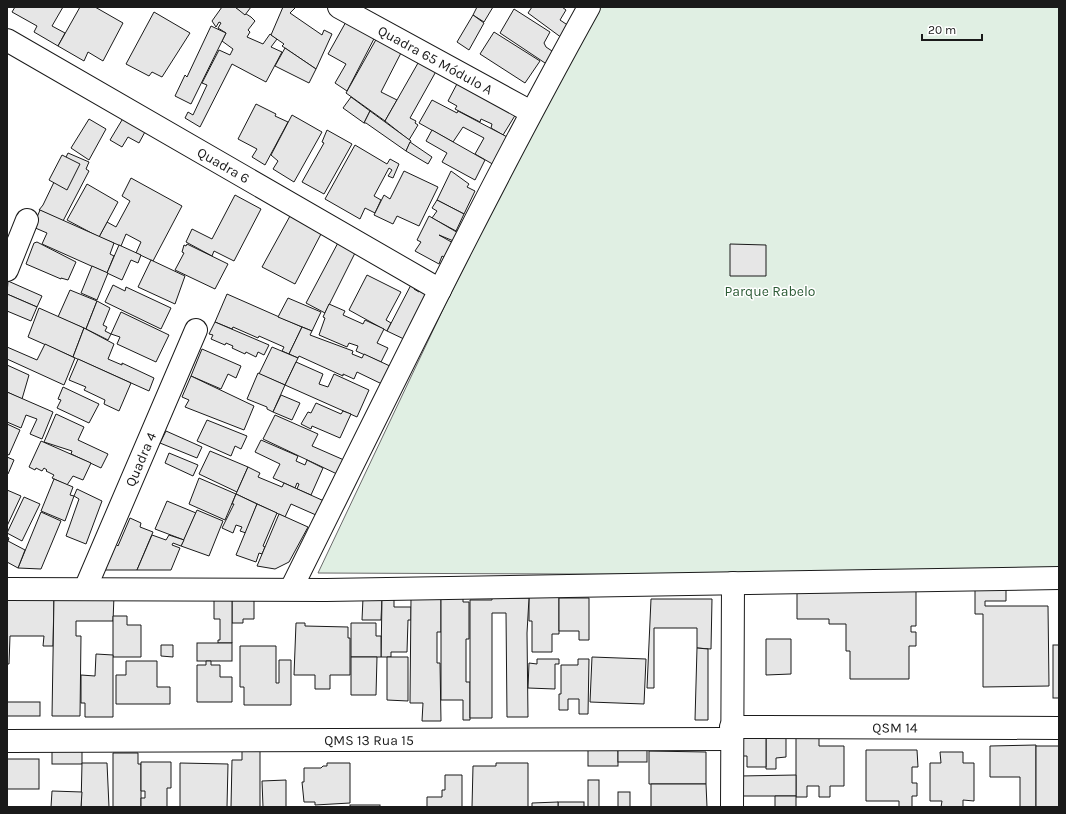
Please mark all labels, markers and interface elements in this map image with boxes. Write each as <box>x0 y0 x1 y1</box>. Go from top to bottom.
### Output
scale bar <box>922 16 982 42</box>
street label: Quadra 65 Módulo A <box>375 22 496 98</box>
text: 20 m <box>928 23 956 37</box>
street label: Quadra 6 <box>194 143 253 187</box>
park label: Parque Rabelo <box>724 283 816 300</box>
street label: Quadra 4 <box>121 429 160 489</box>
street label: QSM 14 <box>872 719 918 736</box>
street label: QMS 13 Rua 15 <box>324 731 414 749</box>

